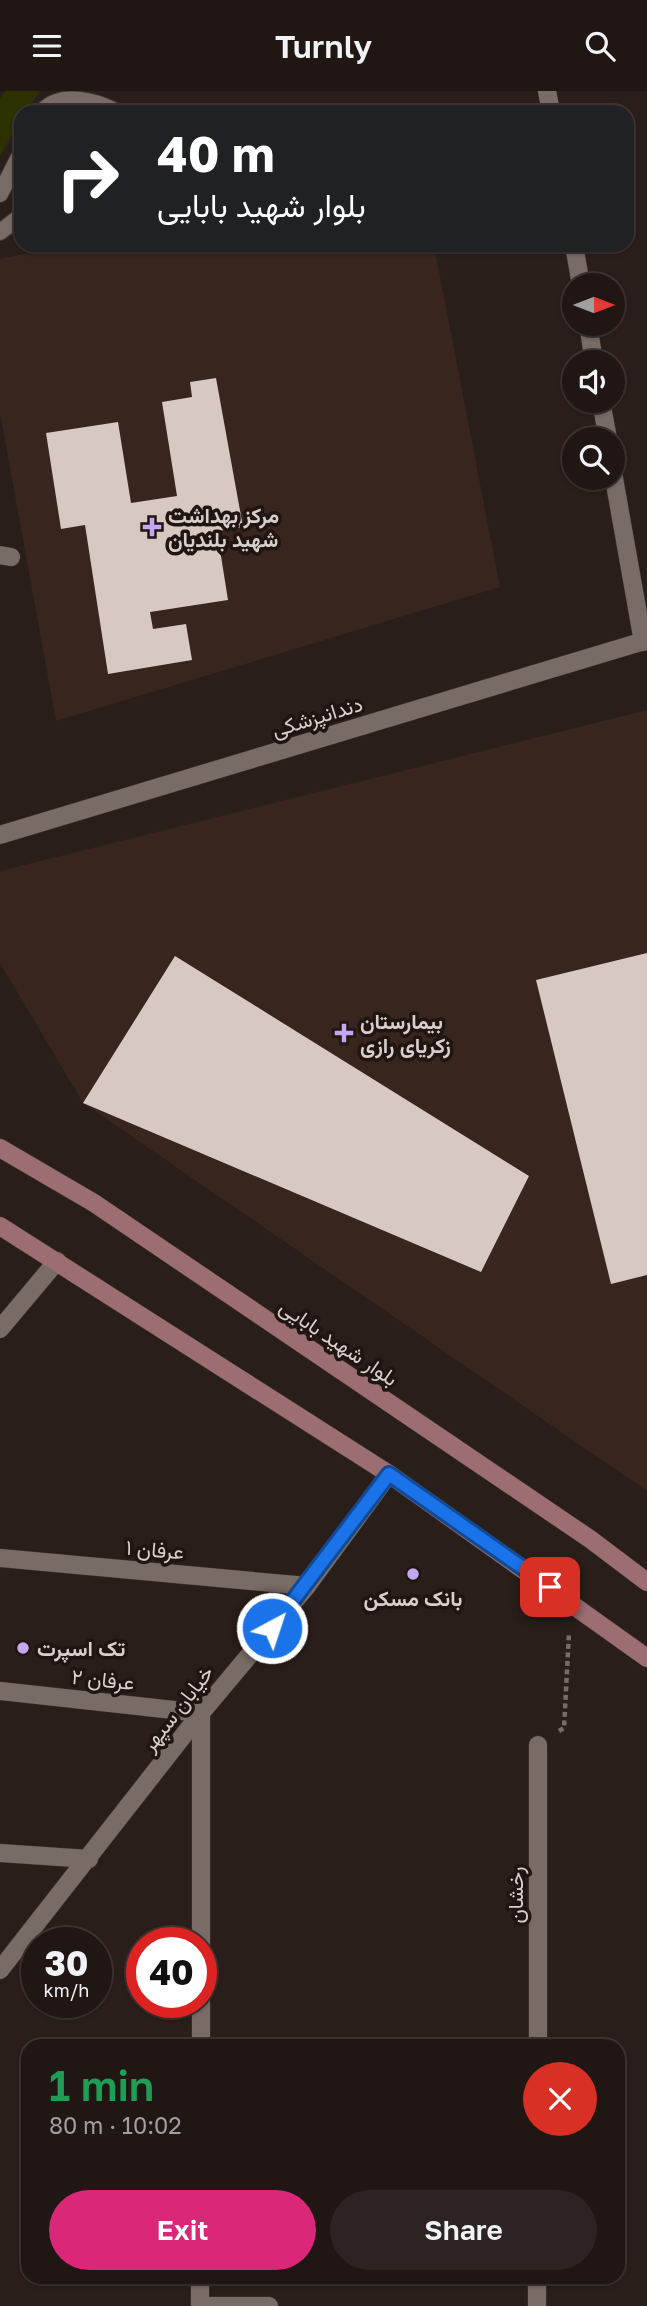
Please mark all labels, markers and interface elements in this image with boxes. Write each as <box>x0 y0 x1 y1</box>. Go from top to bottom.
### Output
icon: menu <box>28 27 66 65</box>
text: Turnly <box>275 27 372 65</box>
icon: search <box>581 27 619 65</box>
text: 40 m <box>157 124 275 183</box>
icon: right <box>42 133 133 224</box>
text: بلوار شهید بابایی <box>157 186 366 224</box>
north arrow <box>562 273 625 336</box>
map controls <box>562 273 625 490</box>
button: sound <box>562 350 625 413</box>
button: search <box>562 427 625 490</box>
place label: مرکز بهداشت شهید بلندیان <box>168 502 279 553</box>
marker: مرکز بهداشت شهید بلندیان <box>142 517 162 537</box>
street label: دندانپزشکی <box>268 690 366 744</box>
place label: بیمارستان زکریای رازی <box>360 1008 451 1059</box>
marker: بیمارستان زکریای رازی <box>334 1023 354 1043</box>
street label: بلوار شهید بابایی <box>274 1293 403 1392</box>
street label: عرفان ۱ <box>125 1534 185 1565</box>
pin <box>520 1557 580 1617</box>
marker: بانک مسکن <box>405 1566 421 1582</box>
icon: arrive <box>531 1568 569 1606</box>
place label: بانک مسکن <box>364 1585 462 1611</box>
position arrow <box>235 1591 309 1665</box>
place label: تک اسپرت <box>37 1635 125 1663</box>
marker: تک اسپرت <box>15 1640 31 1656</box>
street label: خیابان سپهر <box>135 1660 220 1758</box>
street label: عرفان ۲ <box>70 1663 136 1696</box>
street label: رخشان <box>502 1866 529 1924</box>
speed limit sign: 40 <box>126 1927 217 2018</box>
text: 30 <box>44 1942 89 1984</box>
text: km/h <box>44 1979 89 2001</box>
text: 1 min <box>49 2060 154 2110</box>
button: close <box>523 2062 597 2136</box>
text: 80 m · 10:02 <box>49 2111 182 2139</box>
button: Exit <box>49 2190 316 2270</box>
button: Share <box>330 2190 597 2270</box>

